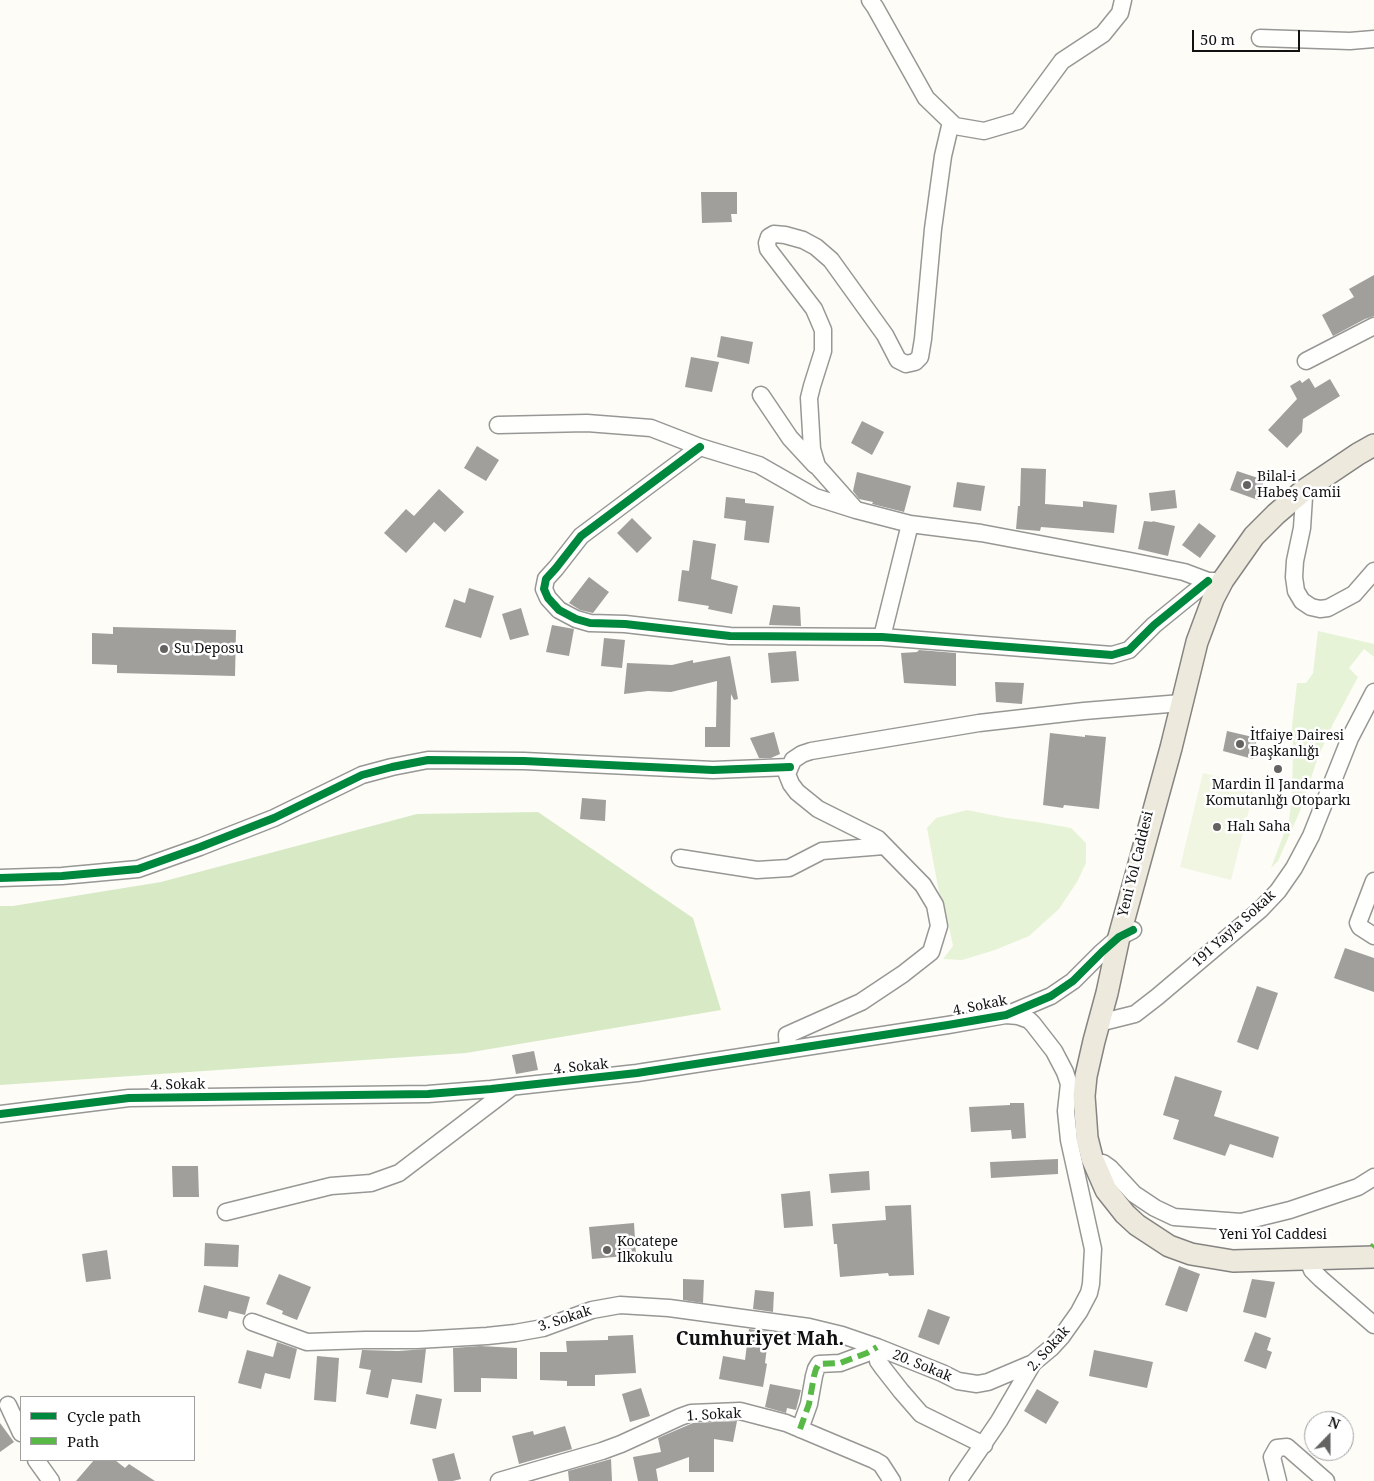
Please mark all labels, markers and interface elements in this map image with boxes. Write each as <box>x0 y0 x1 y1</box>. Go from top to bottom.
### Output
scale bar <box>1194 20 1302 52</box>
text: 50 m <box>1200 29 1235 49</box>
place label: Bilal-i Habeş Camii <box>1257 469 1341 502</box>
marker: Bilal-i Habeş Camii <box>1241 479 1253 491</box>
place label: Su Deposu <box>174 641 244 657</box>
marker: Su Deposu <box>158 643 170 655</box>
place label: İtfaiye Dairesi Başkanlığı <box>1250 728 1344 760</box>
marker: İtfaiye Dairesi Başkanlığı <box>1234 738 1246 750</box>
marker: Mardin İl Jandarma Komutanlığı Otoparkı <box>1272 763 1284 775</box>
place label: Mardin İl Jandarma Komutanlığı Otoparkı <box>1205 777 1351 810</box>
street label: Yeni Yol Caddesi <box>1115 809 1157 919</box>
place label: Halı Saha <box>1227 819 1291 835</box>
marker: Halı Saha <box>1211 821 1223 833</box>
street label: 191 Yayla Sokak <box>1189 887 1279 971</box>
street label: 4. Sokak <box>951 992 1009 1020</box>
street label: 4. Sokak <box>553 1056 609 1078</box>
street label: 4. Sokak <box>150 1076 206 1094</box>
street label: Yeni Yol Caddesi <box>1219 1227 1327 1243</box>
place label: Kocatepe İlkokulu <box>617 1234 678 1266</box>
marker: Kocatepe İlkokulu <box>601 1244 613 1256</box>
street label: 3. Sokak <box>536 1303 594 1335</box>
street label: 2. Sokak <box>1024 1323 1074 1375</box>
district label: Cumhuriyet Mah. <box>676 1329 844 1351</box>
street label: 20. Sokak <box>890 1346 954 1386</box>
legend <box>20 1396 195 1461</box>
street label: 1. Sokak <box>686 1405 742 1425</box>
text: Cycle path <box>67 1406 141 1426</box>
north arrow <box>1304 1411 1354 1461</box>
text: N <box>1326 1412 1343 1433</box>
text: Path <box>67 1431 99 1451</box>

